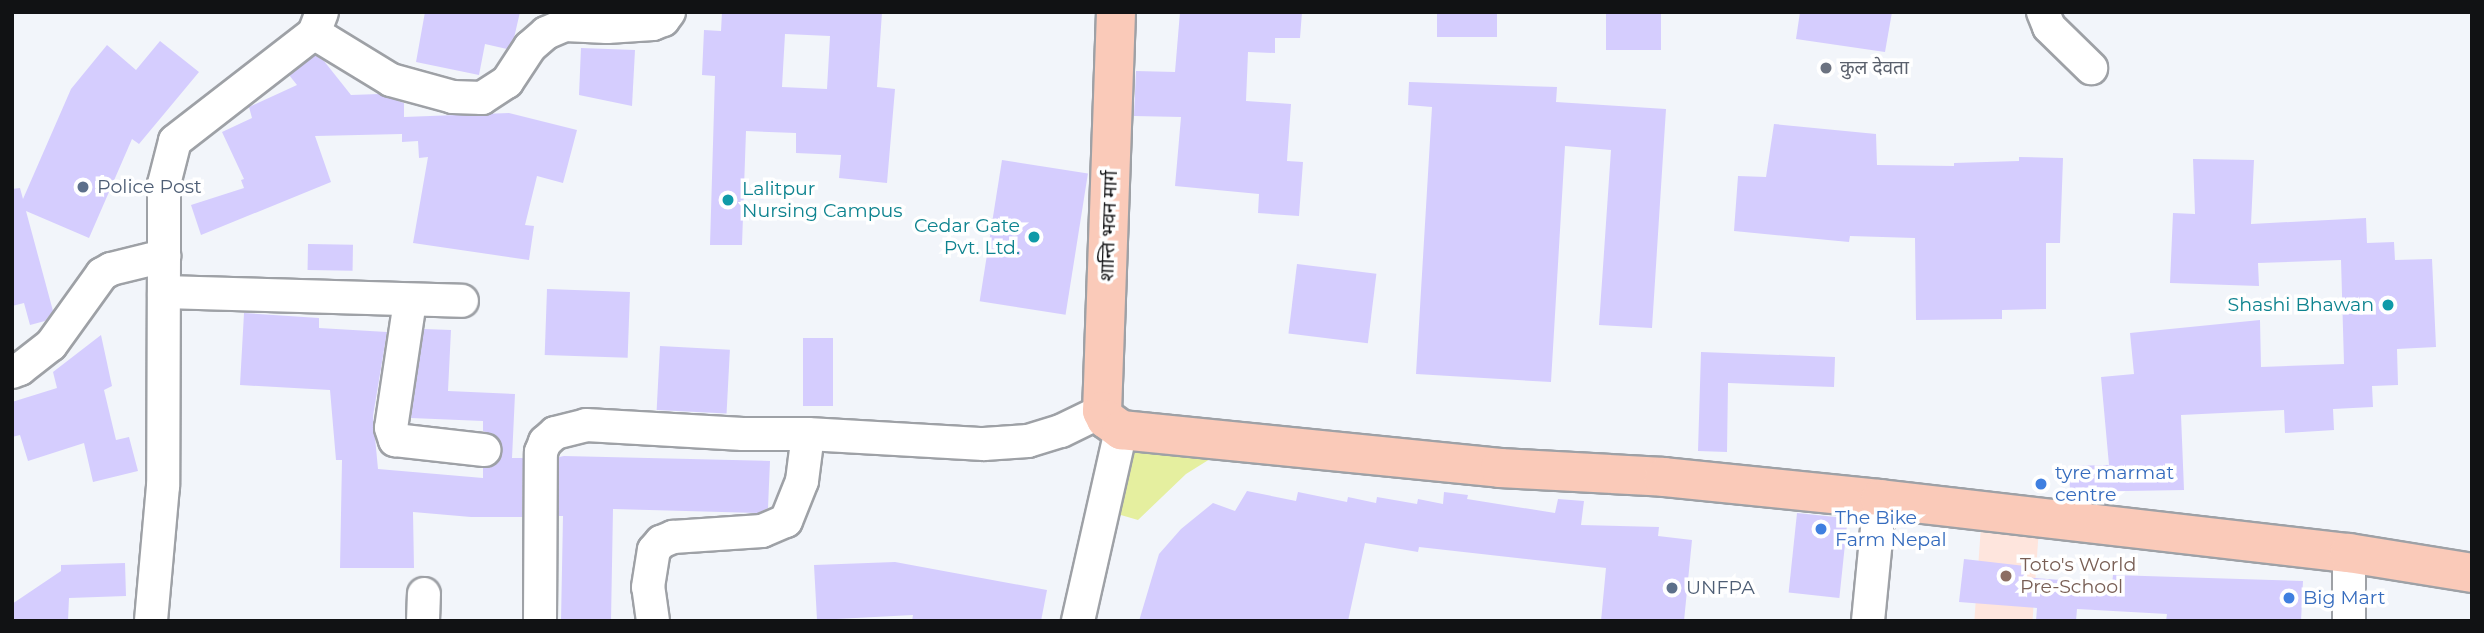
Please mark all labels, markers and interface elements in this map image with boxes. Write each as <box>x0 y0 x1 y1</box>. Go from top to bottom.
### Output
place label: कुल देवता <box>1840 57 1909 79</box>
marker: कुल देवता <box>1818 60 1834 76</box>
street label: शान्ति भवन मार्ग <box>1096 170 1122 282</box>
place label: Police Post <box>97 176 202 198</box>
place label: Lalitpur Nursing Campus <box>742 178 903 222</box>
marker: Police Post <box>75 179 91 195</box>
marker: Lalitpur Nursing Campus <box>720 192 736 208</box>
place label: Cedar Gate Pvt. Ltd. <box>914 215 1020 259</box>
marker: Cedar Gate Pvt. Ltd. <box>1026 229 1042 245</box>
place label: Shashi Bhawan <box>2227 294 2374 316</box>
marker: Shashi Bhawan <box>2380 297 2396 313</box>
place label: tyre marmat centre <box>2055 462 2174 506</box>
marker: tyre marmat centre <box>2033 476 2049 492</box>
place label: The Bike Farm Nepal <box>1835 507 1947 551</box>
marker: The Bike Farm Nepal <box>1813 521 1829 537</box>
place label: Toto's World Pre-School <box>2020 554 2136 598</box>
marker: Toto's World Pre-School <box>1998 568 2014 584</box>
place label: UNFPA <box>1686 577 1755 599</box>
marker: UNFPA <box>1664 580 1680 596</box>
place label: Big Mart <box>2303 587 2385 609</box>
marker: Big Mart <box>2281 590 2297 606</box>

